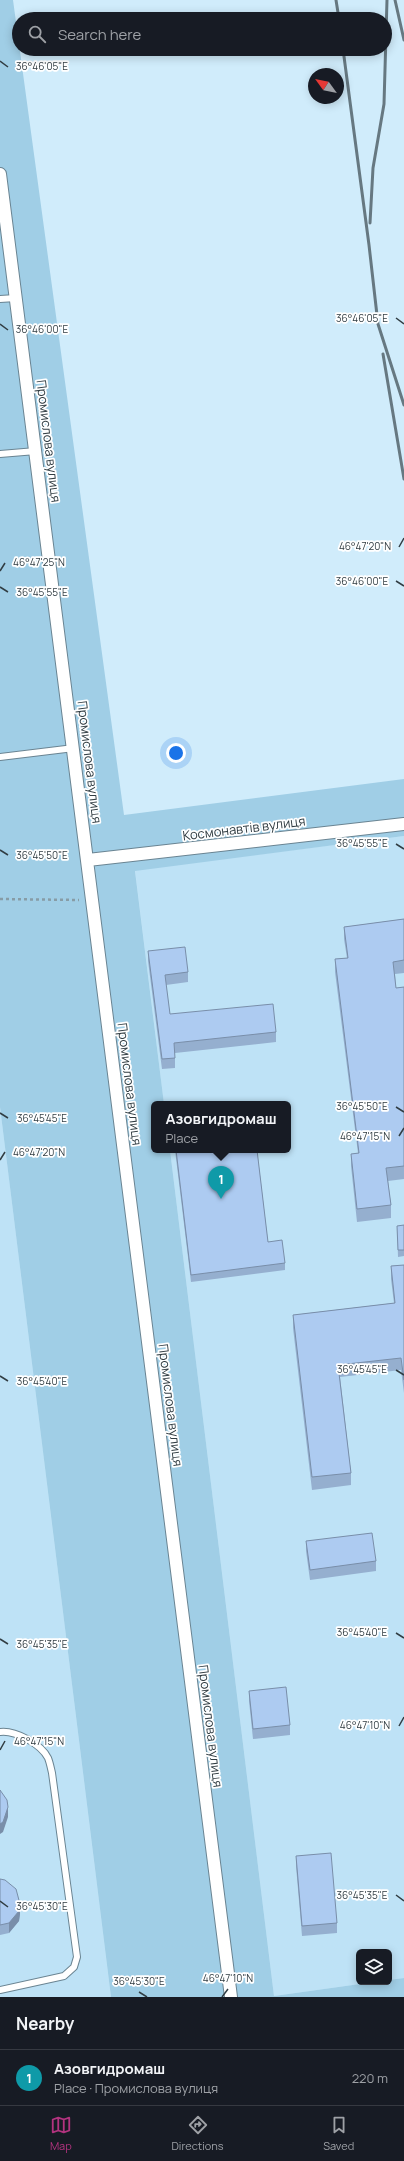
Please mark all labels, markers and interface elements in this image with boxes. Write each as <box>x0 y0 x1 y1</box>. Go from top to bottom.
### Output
search box <box>12 12 392 56</box>
icon: search <box>26 23 48 45</box>
text: Search here <box>58 24 141 45</box>
text: 36°46'05"E <box>16 59 68 73</box>
north arrow <box>308 68 344 104</box>
text: 36°46'05"E <box>336 311 388 325</box>
text: 36°46'00"E <box>16 322 68 336</box>
street label: Промислова вулиця <box>33 379 65 503</box>
text: 46°47'20"N <box>339 539 391 553</box>
text: 46°47'25"N <box>13 555 65 569</box>
text: 36°46'00"E <box>336 574 388 588</box>
text: 36°45'55"E <box>16 585 68 599</box>
street label: Промислова вулиця <box>74 700 106 824</box>
your location <box>166 743 186 763</box>
street label: Космонавтів вулиця <box>182 812 306 844</box>
text: 36°45'55"E <box>336 836 388 850</box>
text: 36°45'50"E <box>16 848 68 862</box>
street label: Промислова вулиця <box>114 1022 146 1146</box>
text: 36°45'50"E <box>336 1099 388 1113</box>
popup <box>151 1101 291 1153</box>
text: Азовгидромаш <box>165 1108 277 1129</box>
text: 36°45'45"E <box>17 1111 67 1125</box>
text: Place <box>165 1129 198 1147</box>
text: 46°47'15"N <box>340 1129 390 1143</box>
text: 46°47'20"N <box>13 1145 65 1159</box>
pin: 1 <box>208 1166 234 1199</box>
street label: Промислова вулиця <box>155 1343 187 1467</box>
text: 36°45'45"E <box>337 1362 387 1376</box>
text: 36°45'40"E <box>17 1374 68 1388</box>
text: 36°45'40"E <box>337 1625 388 1639</box>
text: 36°45'35"E <box>17 1637 68 1651</box>
street label: Промислова вулиця <box>195 1664 227 1788</box>
text: 46°47'10"N <box>340 1718 390 1732</box>
text: 46°47'15"N <box>14 1734 64 1748</box>
text: 36°45'35"E <box>337 1888 388 1902</box>
text: 36°45'30"E <box>16 1899 68 1913</box>
map controls <box>356 1949 392 1985</box>
button: layers <box>356 1949 392 1985</box>
text: 46°47'10"N <box>203 1971 253 1985</box>
text: 36°45'30"E <box>113 1974 165 1988</box>
text: Nearby <box>16 2012 74 2035</box>
text: Азовгидромаш <box>54 2058 165 2079</box>
text: 1 <box>26 2069 32 2087</box>
text: 220 m <box>352 2069 388 2087</box>
text: Place · Промислова вулиця <box>54 2079 218 2097</box>
tab: Map <box>50 2114 72 2153</box>
tab: Directions <box>171 2114 224 2153</box>
tab: Saved <box>323 2114 354 2153</box>

